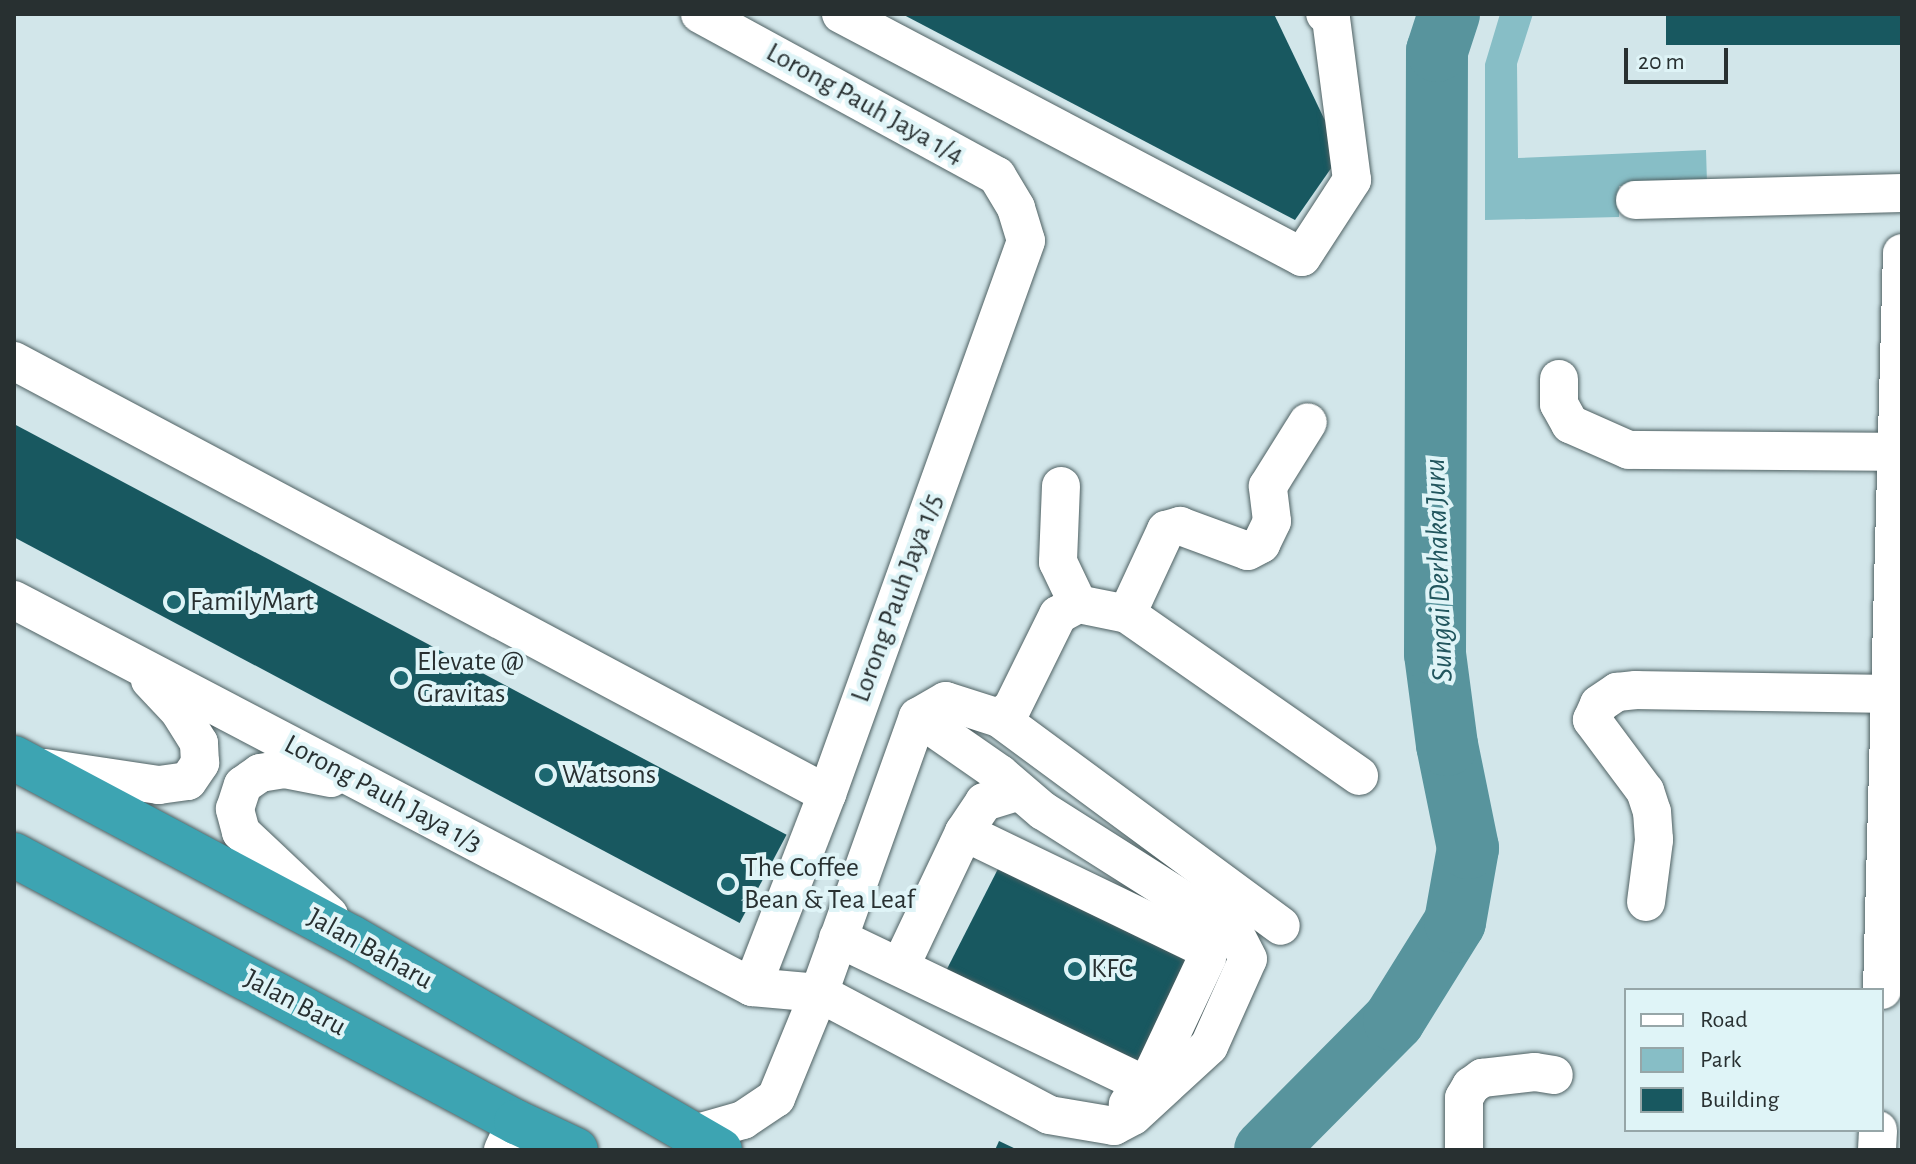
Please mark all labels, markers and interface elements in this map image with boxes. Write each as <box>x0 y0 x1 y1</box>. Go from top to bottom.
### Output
scale bar <box>1628 32 1732 82</box>
street label: Lorong Pauh Jaya 1/4 <box>760 36 970 172</box>
text: 20 m <box>1638 50 1685 74</box>
water label: Sungai Derhaka Juru <box>1417 458 1461 682</box>
street label: Lorong Pauh Jaya 1/5 <box>844 489 950 707</box>
place label: FamilyMart <box>190 585 314 619</box>
marker: FamilyMart <box>165 593 183 611</box>
place label: Elevate @ Gravitas <box>417 645 524 711</box>
marker: Elevate @ Gravitas <box>392 669 410 687</box>
street label: Lorong Pauh Jaya 1/3 <box>278 728 488 860</box>
place label: Watsons <box>562 758 656 792</box>
marker: Watsons <box>537 766 555 784</box>
place label: The Coffee Bean & Tea Leaf <box>744 851 915 917</box>
marker: The Coffee Bean & Tea Leaf <box>719 875 737 893</box>
street label: Jalan Baharu <box>301 901 439 997</box>
place label: KFC <box>1091 952 1133 986</box>
marker: KFC <box>1066 960 1084 978</box>
street label: Jalan Baru <box>238 962 352 1044</box>
legend <box>1624 988 1884 1132</box>
text: Road <box>1700 1008 1748 1032</box>
text: Park <box>1700 1048 1741 1072</box>
text: Building <box>1700 1088 1779 1112</box>

